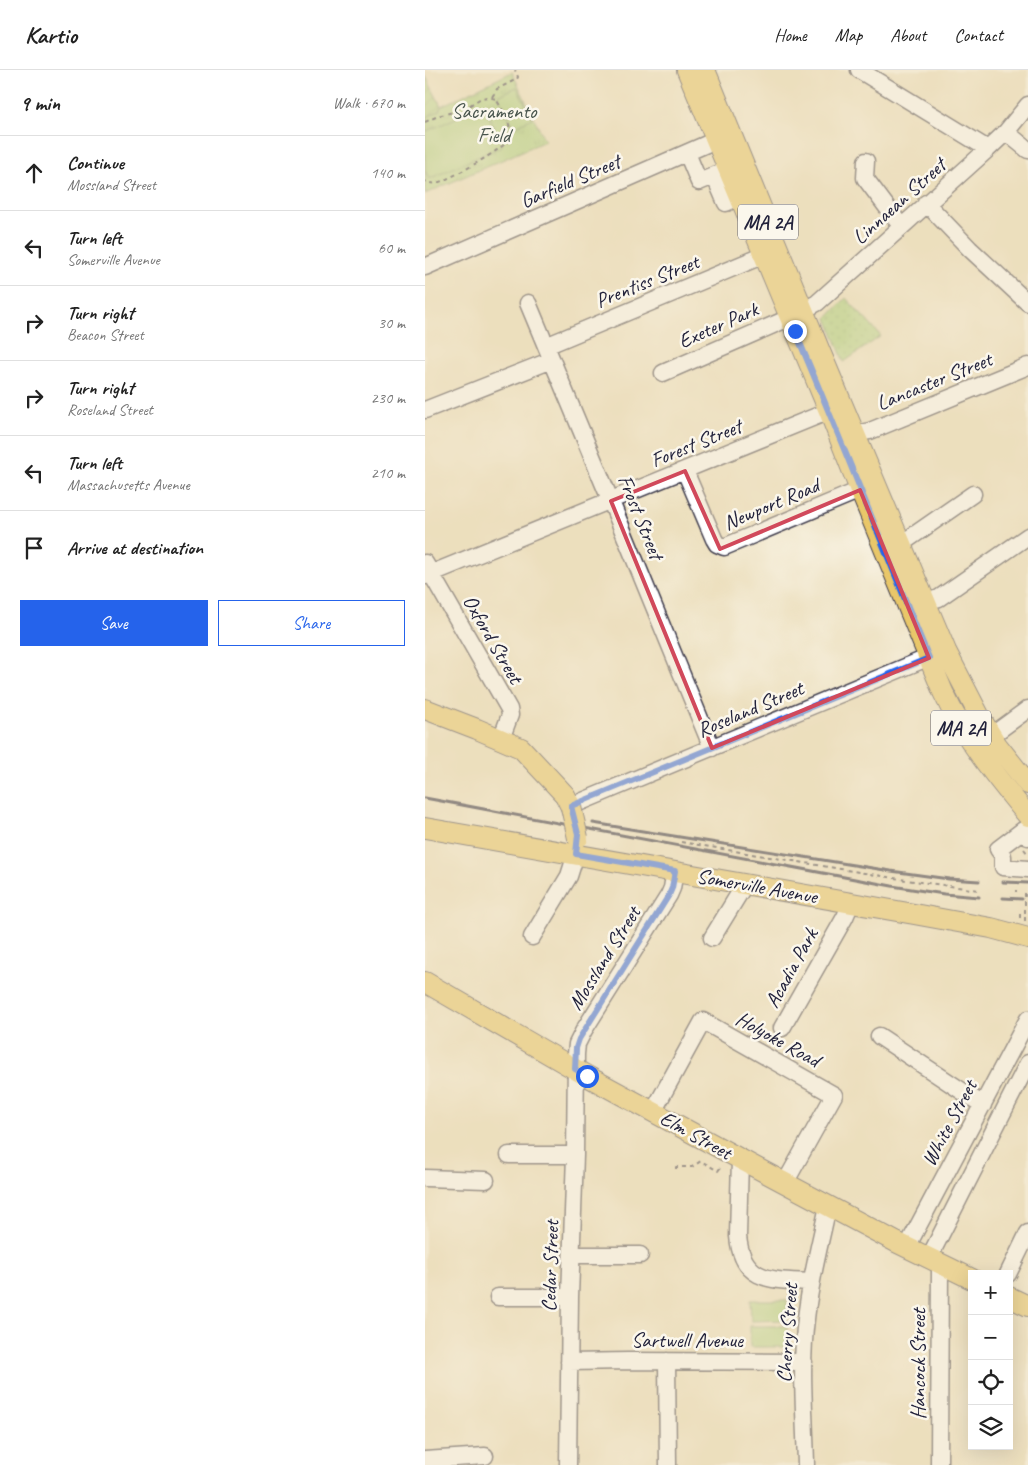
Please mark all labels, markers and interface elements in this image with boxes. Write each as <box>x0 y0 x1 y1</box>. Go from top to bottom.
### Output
text: Kartio <box>25 20 77 50</box>
text: Home <box>774 24 807 46</box>
text: Map <box>835 24 862 46</box>
text: About <box>890 24 926 46</box>
text: Contact <box>954 24 1003 46</box>
text: 9 min <box>20 90 60 116</box>
text: Walk · 670 m <box>333 93 405 113</box>
park label: Sacramento Field <box>451 98 538 148</box>
street label: Garfield Street <box>516 147 627 214</box>
street label: Linnaean Street <box>847 150 953 250</box>
text: Continue <box>67 151 124 175</box>
icon: ahead <box>20 159 48 187</box>
text: 140 m <box>371 163 405 183</box>
text: Mossland Street <box>67 175 156 195</box>
road number: MA 2A <box>738 204 798 240</box>
text: Turn left <box>67 226 122 250</box>
icon: left <box>20 234 48 262</box>
text: 60 m <box>378 238 405 258</box>
street label: Prentiss Street <box>592 248 704 314</box>
text: Somerville Avenue <box>67 250 160 270</box>
street label: Exeter Park <box>674 295 763 354</box>
text: Turn right <box>67 301 134 325</box>
icon: right <box>20 309 48 337</box>
text: 30 m <box>378 313 405 333</box>
route end <box>784 320 807 343</box>
text: Beacon Street <box>67 325 144 345</box>
street label: Lancaster Street <box>872 345 997 416</box>
text: Turn right <box>67 376 134 400</box>
icon: right <box>20 384 48 412</box>
text: 230 m <box>371 388 405 408</box>
text: Roseland Street <box>67 400 153 420</box>
street label: Forest Street <box>647 412 748 473</box>
text: Turn left <box>67 451 122 475</box>
icon: left <box>20 459 48 487</box>
text: 210 m <box>371 463 405 483</box>
street label: Frost Street <box>612 471 671 566</box>
street label: Newport Road <box>719 471 826 536</box>
text: Massachusetts Avenue <box>67 475 190 495</box>
icon: arrive <box>20 534 48 562</box>
text: Arrive at destination <box>67 536 203 560</box>
street label: Oxford Street <box>457 590 530 690</box>
button: Save <box>20 600 208 646</box>
button: Share <box>218 600 405 646</box>
street label: Roseland Street <box>693 674 809 743</box>
road number: MA 2A <box>931 710 991 746</box>
street label: Somerville Avenue <box>695 863 821 910</box>
street label: Mossland Street <box>562 900 647 1014</box>
street label: Acadia Park <box>759 922 824 1012</box>
street label: Holyoke Road <box>731 1005 828 1075</box>
route start <box>576 1065 599 1088</box>
street label: White Street <box>916 1074 983 1170</box>
street label: Elm Street <box>656 1105 738 1166</box>
street label: Cedar Street <box>535 1218 565 1312</box>
map controls <box>968 1270 1013 1450</box>
button: + <box>968 1270 1013 1315</box>
street label: Cherry Street <box>771 1281 804 1383</box>
street label: Hancock Street <box>905 1306 931 1420</box>
button: − <box>968 1315 1013 1360</box>
street label: Sartwell Avenue <box>631 1327 744 1353</box>
button: locate <box>968 1360 1013 1405</box>
button: layers <box>968 1405 1013 1450</box>

